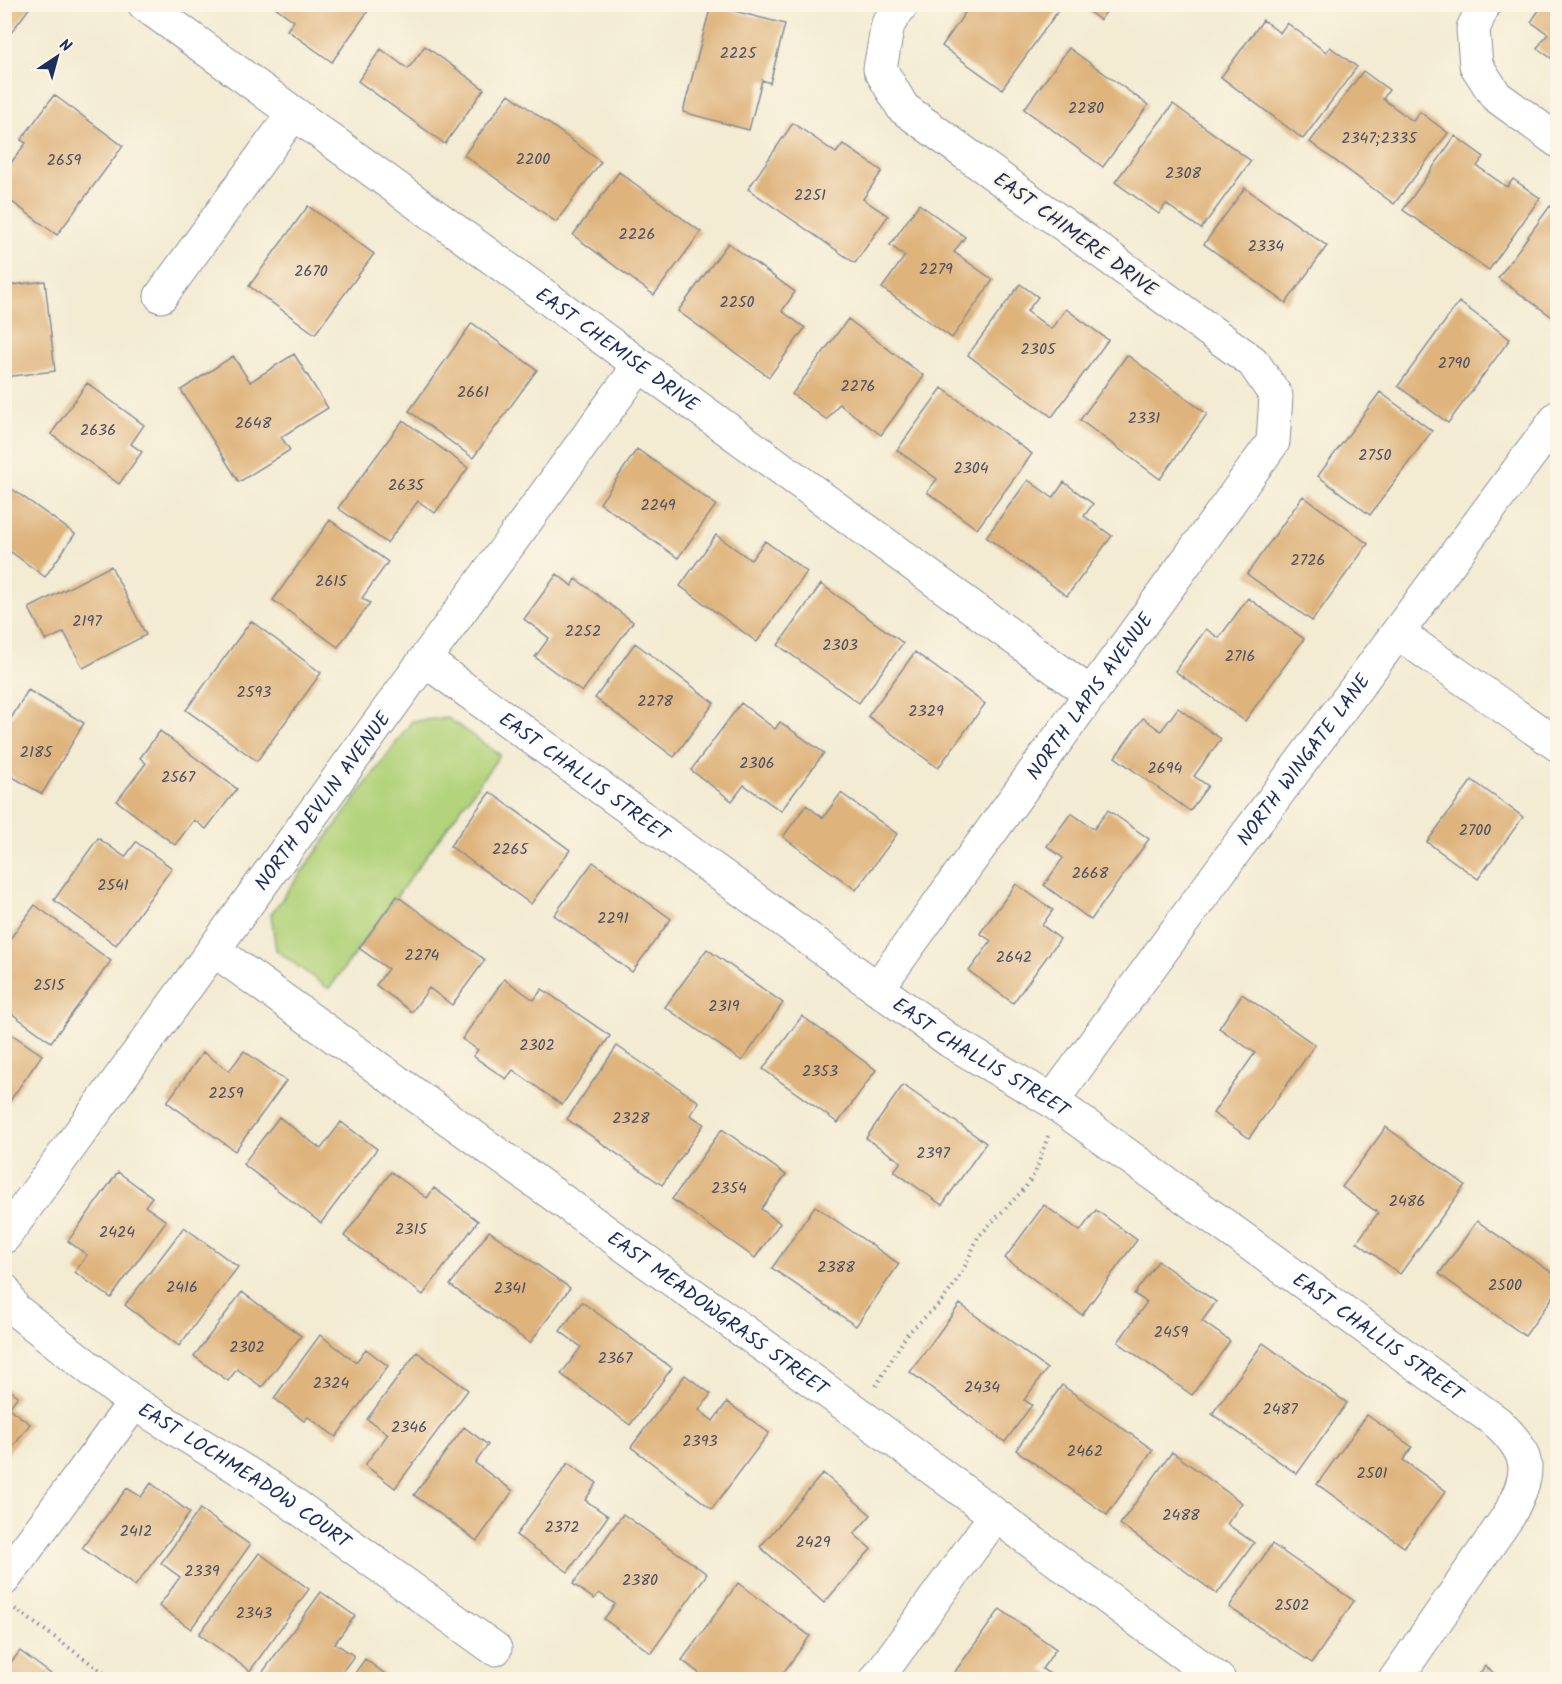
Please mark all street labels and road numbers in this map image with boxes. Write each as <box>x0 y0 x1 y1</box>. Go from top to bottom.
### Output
street label: EAST CHIMERE DRIVE <box>986 165 1165 307</box>
street label: EAST CHEMISE DRIVE <box>528 280 706 422</box>
street label: NORTH LAPIS AVENUE <box>1019 605 1163 787</box>
street label: NORTH WINGATE LANE <box>1230 666 1380 854</box>
street label: NORTH DEVLIN AVENUE <box>247 704 401 898</box>
street label: EAST CHALLIS STREET <box>491 705 678 852</box>
street label: EAST CHALLIS STREET <box>885 990 1077 1128</box>
street label: EAST MEADOWGRASS STREET <box>599 1224 836 1407</box>
street label: EAST CHALLIS STREET <box>1285 1265 1471 1412</box>
street label: EAST LOCHMEADOW COURT <box>131 1395 358 1559</box>

